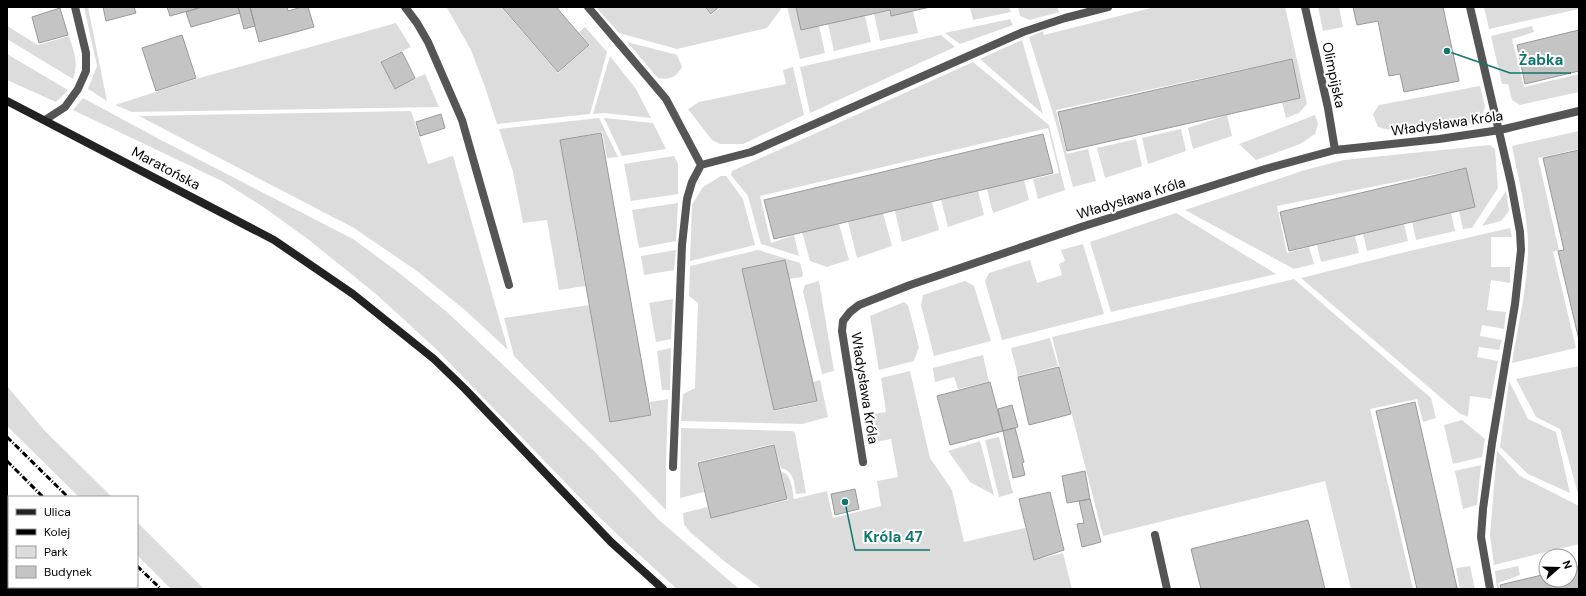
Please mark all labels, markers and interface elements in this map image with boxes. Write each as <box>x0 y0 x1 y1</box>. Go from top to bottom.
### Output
street label: Olimpijska <box>1318 40 1350 110</box>
callout: Żabka <box>1510 46 1571 73</box>
text: Żabka <box>1519 50 1563 70</box>
street label: Władysława Króla <box>1390 106 1504 140</box>
street label: Maratońska <box>129 142 203 194</box>
street label: Władysława Króla <box>1074 173 1188 223</box>
street label: Władysława Króla <box>847 331 883 445</box>
legend <box>8 496 138 588</box>
text: Ulica <box>44 504 71 520</box>
callout: Króla 47 <box>855 523 930 550</box>
text: Kolej <box>44 524 70 540</box>
text: Króla 47 <box>863 527 923 547</box>
text: Park <box>44 544 68 560</box>
north arrow <box>1538 548 1578 588</box>
text: N <box>1559 558 1575 571</box>
text: Budynek <box>44 564 92 580</box>

